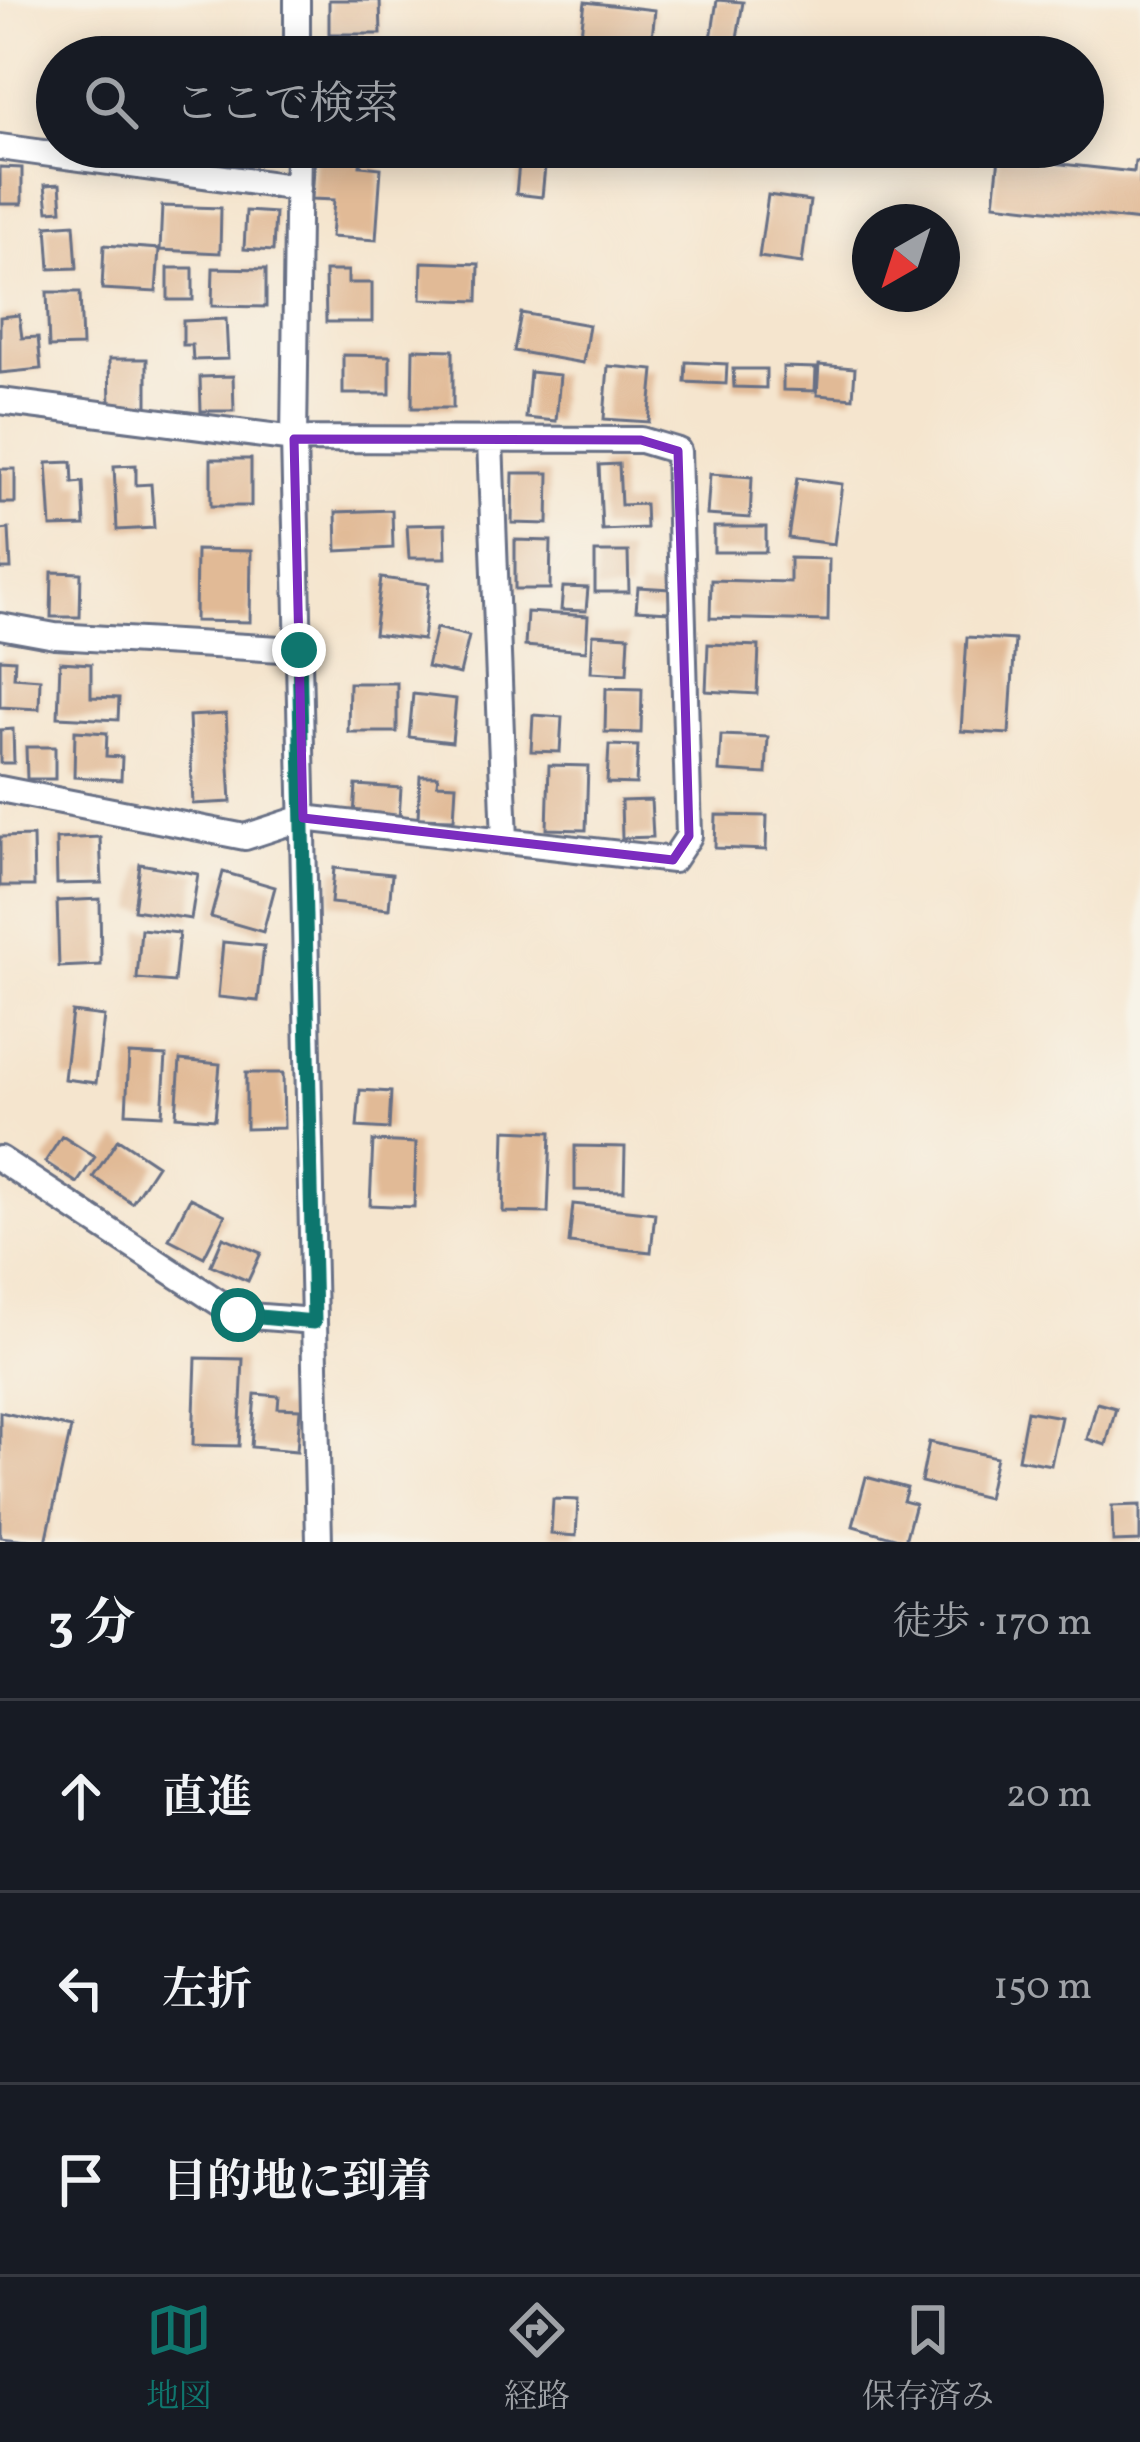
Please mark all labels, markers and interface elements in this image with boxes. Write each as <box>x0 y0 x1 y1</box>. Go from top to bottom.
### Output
search box <box>36 36 1104 168</box>
icon: search <box>78 69 144 135</box>
text: ここで検索 <box>174 75 399 138</box>
north arrow <box>852 204 960 312</box>
route end <box>272 623 326 677</box>
route start <box>211 1288 265 1342</box>
text: 3 分 <box>48 1590 135 1661</box>
text: 徒歩 · 170 m <box>893 1597 1092 1651</box>
icon: ahead <box>48 1763 114 1829</box>
text: 直進 <box>162 1769 252 1832</box>
text: 20 m <box>1006 1769 1092 1823</box>
icon: left <box>48 1955 114 2021</box>
text: 左折 <box>162 1961 252 2024</box>
text: 150 m <box>993 1961 1092 2015</box>
icon: arrive <box>48 2147 114 2213</box>
text: 目的地に到着 <box>162 2153 432 2216</box>
tab: 地図 <box>146 2297 212 2422</box>
tab: 経路 <box>504 2297 570 2422</box>
tab: 保存済み <box>862 2297 994 2422</box>

